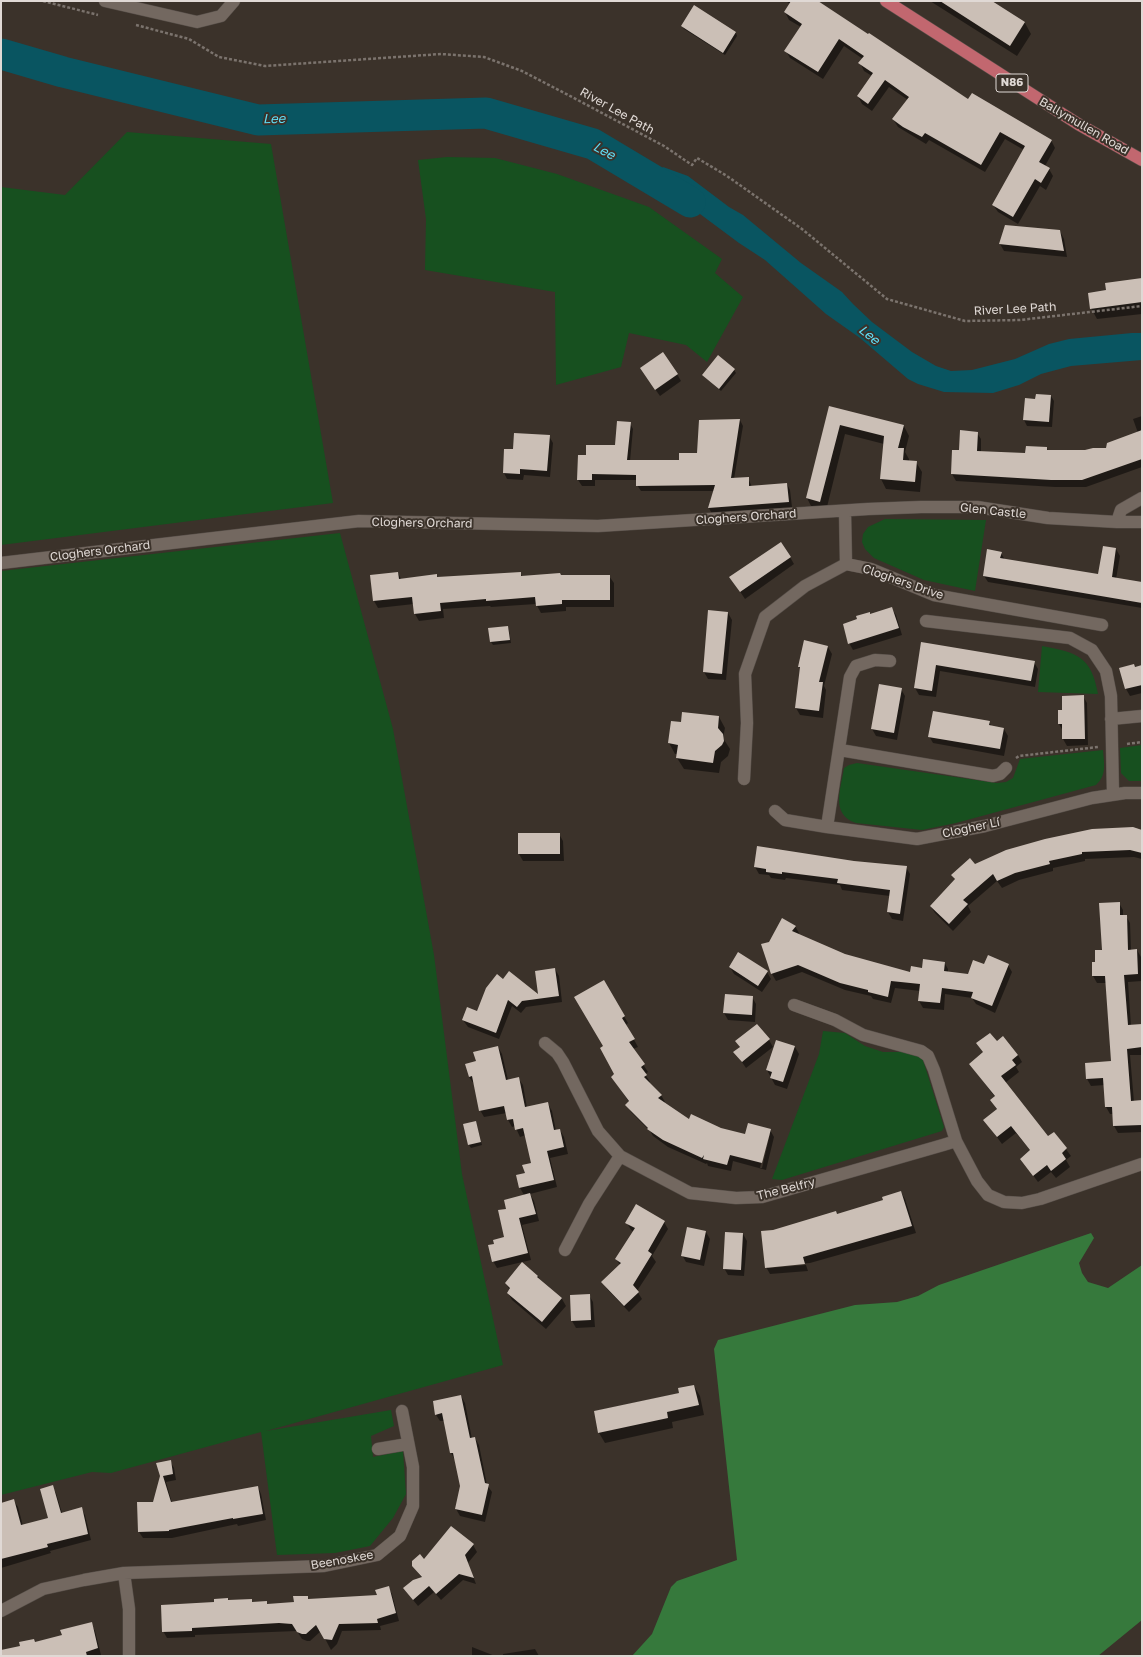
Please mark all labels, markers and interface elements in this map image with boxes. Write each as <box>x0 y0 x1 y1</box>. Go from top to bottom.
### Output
road number: N86 <box>996 74 1028 92</box>
street label: River Lee Path <box>577 85 657 137</box>
street label: Ballymullen Road <box>1037 94 1131 158</box>
water label: Lee <box>263 111 285 127</box>
water label: Lee <box>590 139 618 163</box>
street label: River Lee Path <box>973 300 1057 318</box>
water label: Lee <box>855 322 883 348</box>
street label: Glen Castle <box>959 500 1027 522</box>
street label: Cloghers Orchard <box>695 506 797 528</box>
street label: Cloghers Orchard <box>371 515 473 531</box>
street label: Cloghers Orchard <box>49 538 151 564</box>
street label: Cloghers Drive <box>861 561 945 603</box>
street label: Clogher Lí <box>941 815 1001 841</box>
street label: The Belfry <box>755 1175 817 1203</box>
street label: Beenoskee <box>310 1547 374 1573</box>

